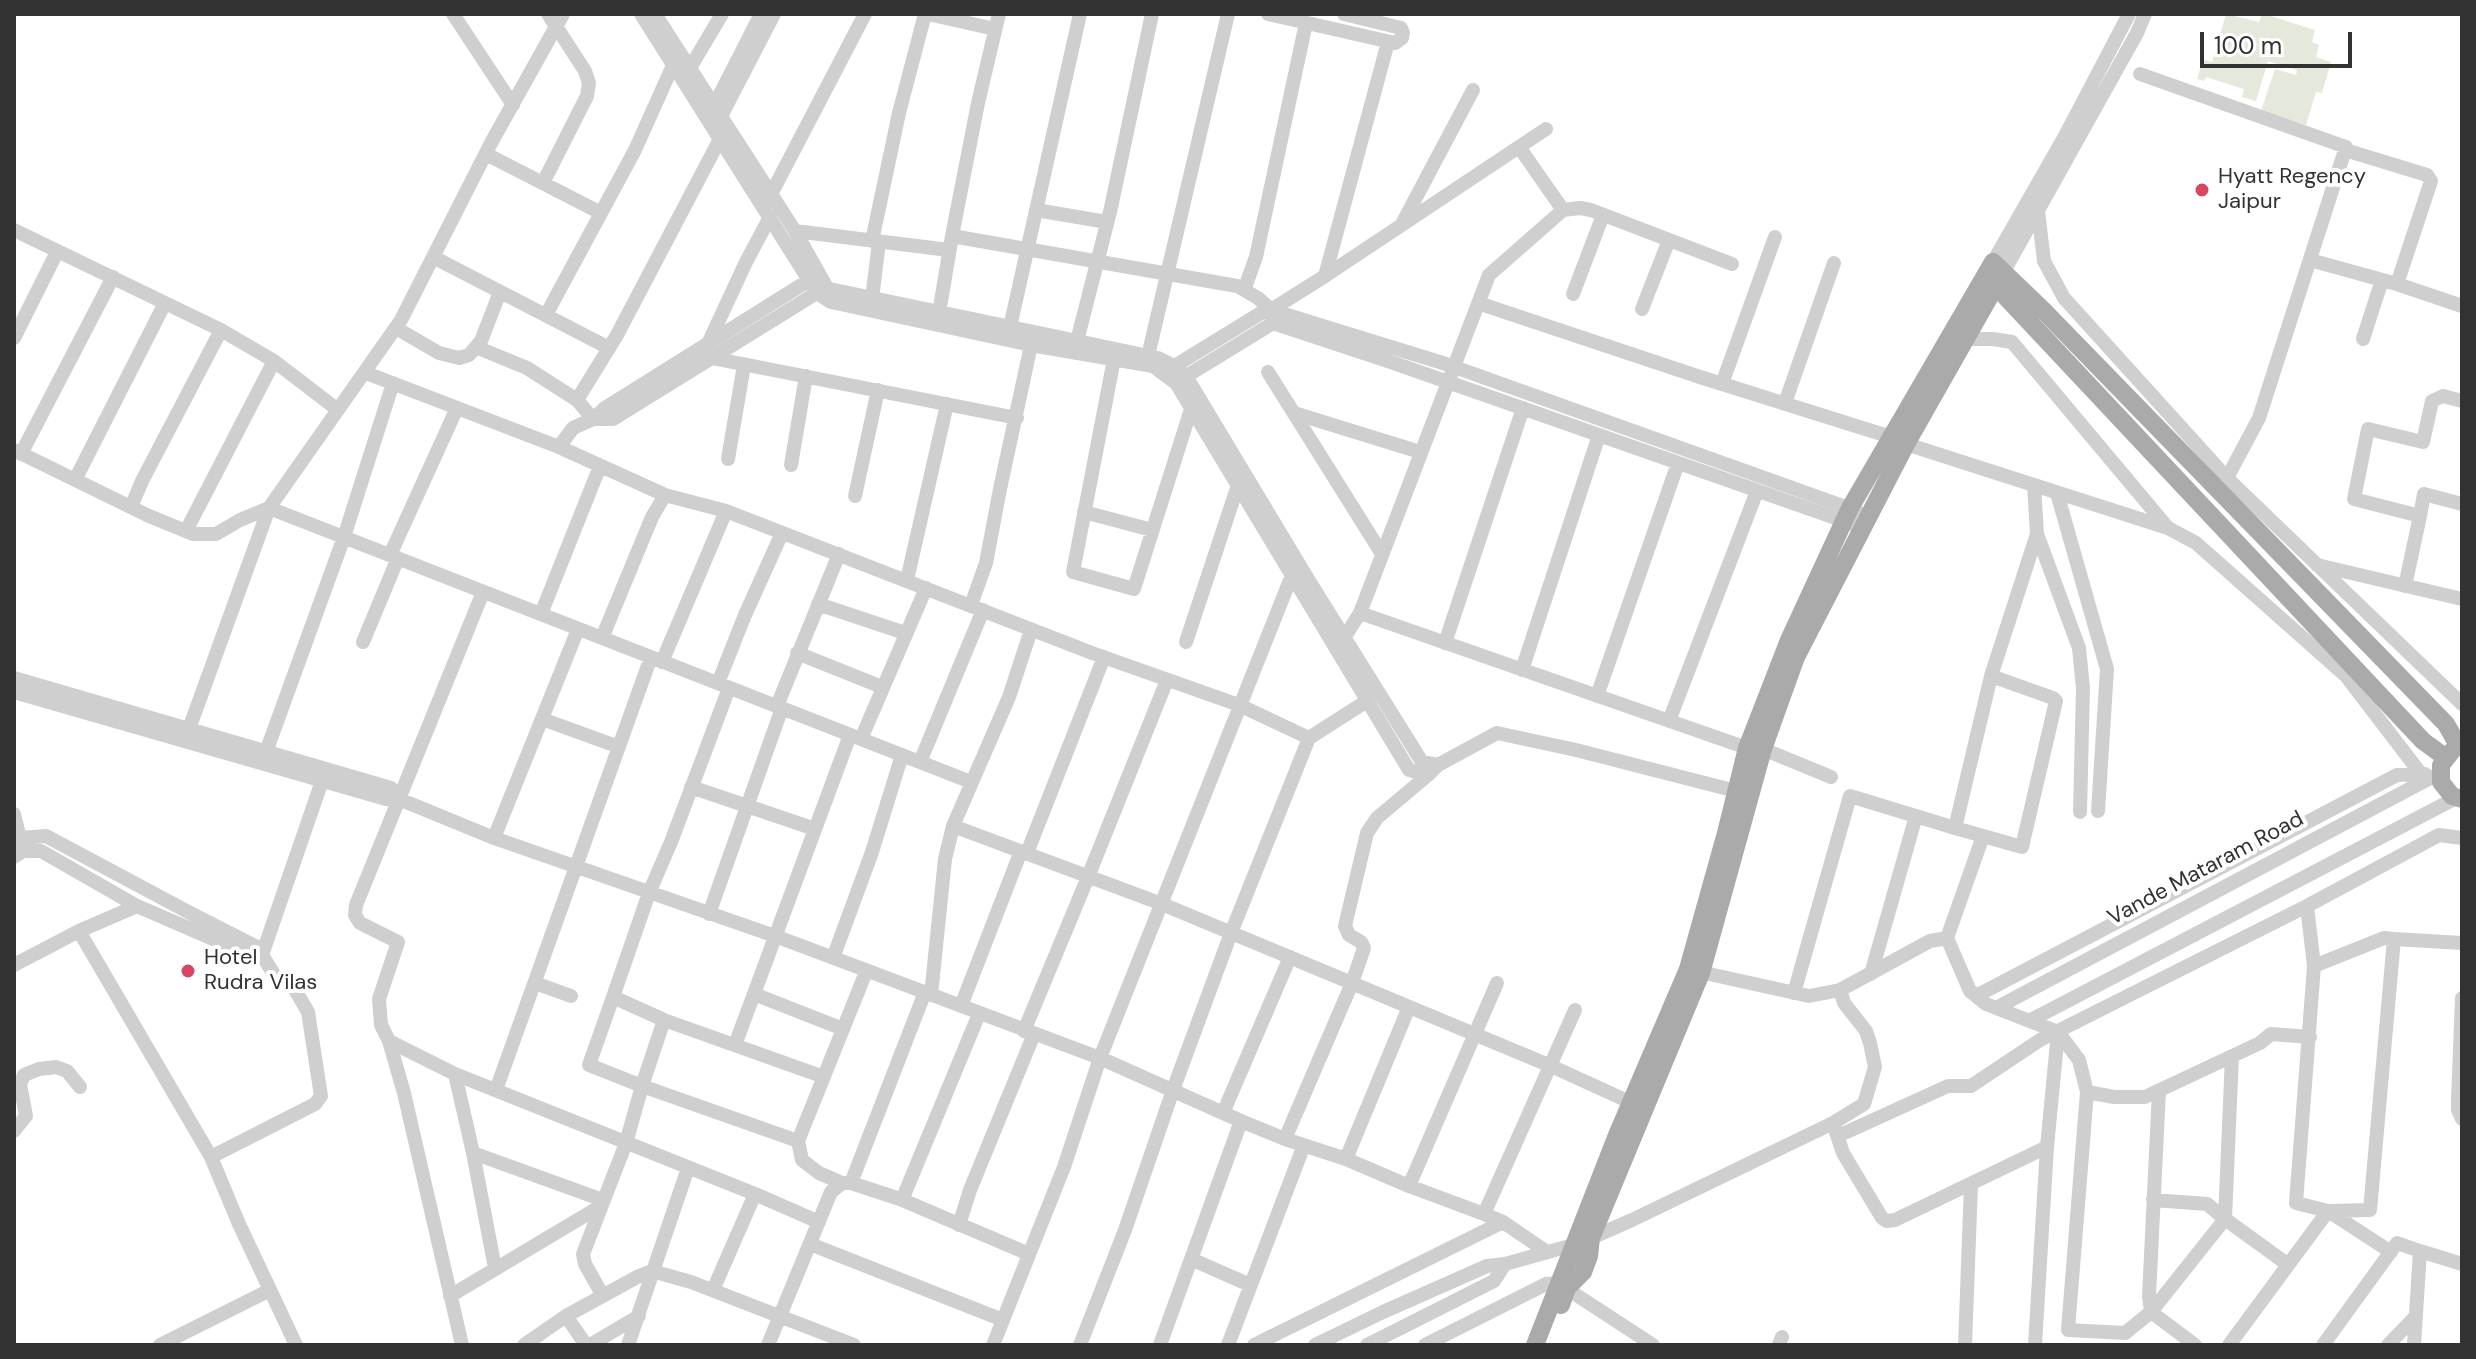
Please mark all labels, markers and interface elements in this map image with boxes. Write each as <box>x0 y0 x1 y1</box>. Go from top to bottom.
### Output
scale bar <box>2204 16 2356 66</box>
text: 100 m <box>2214 30 2282 61</box>
place label: Hyatt Regency Jaipur <box>2218 164 2366 216</box>
marker: Hyatt Regency Jaipur <box>2193 181 2211 199</box>
street label: Vande Mataram Road <box>2104 806 2308 932</box>
place label: Hotel Rudra Vilas <box>204 945 317 996</box>
marker: Hotel Rudra Vilas <box>179 962 197 980</box>

